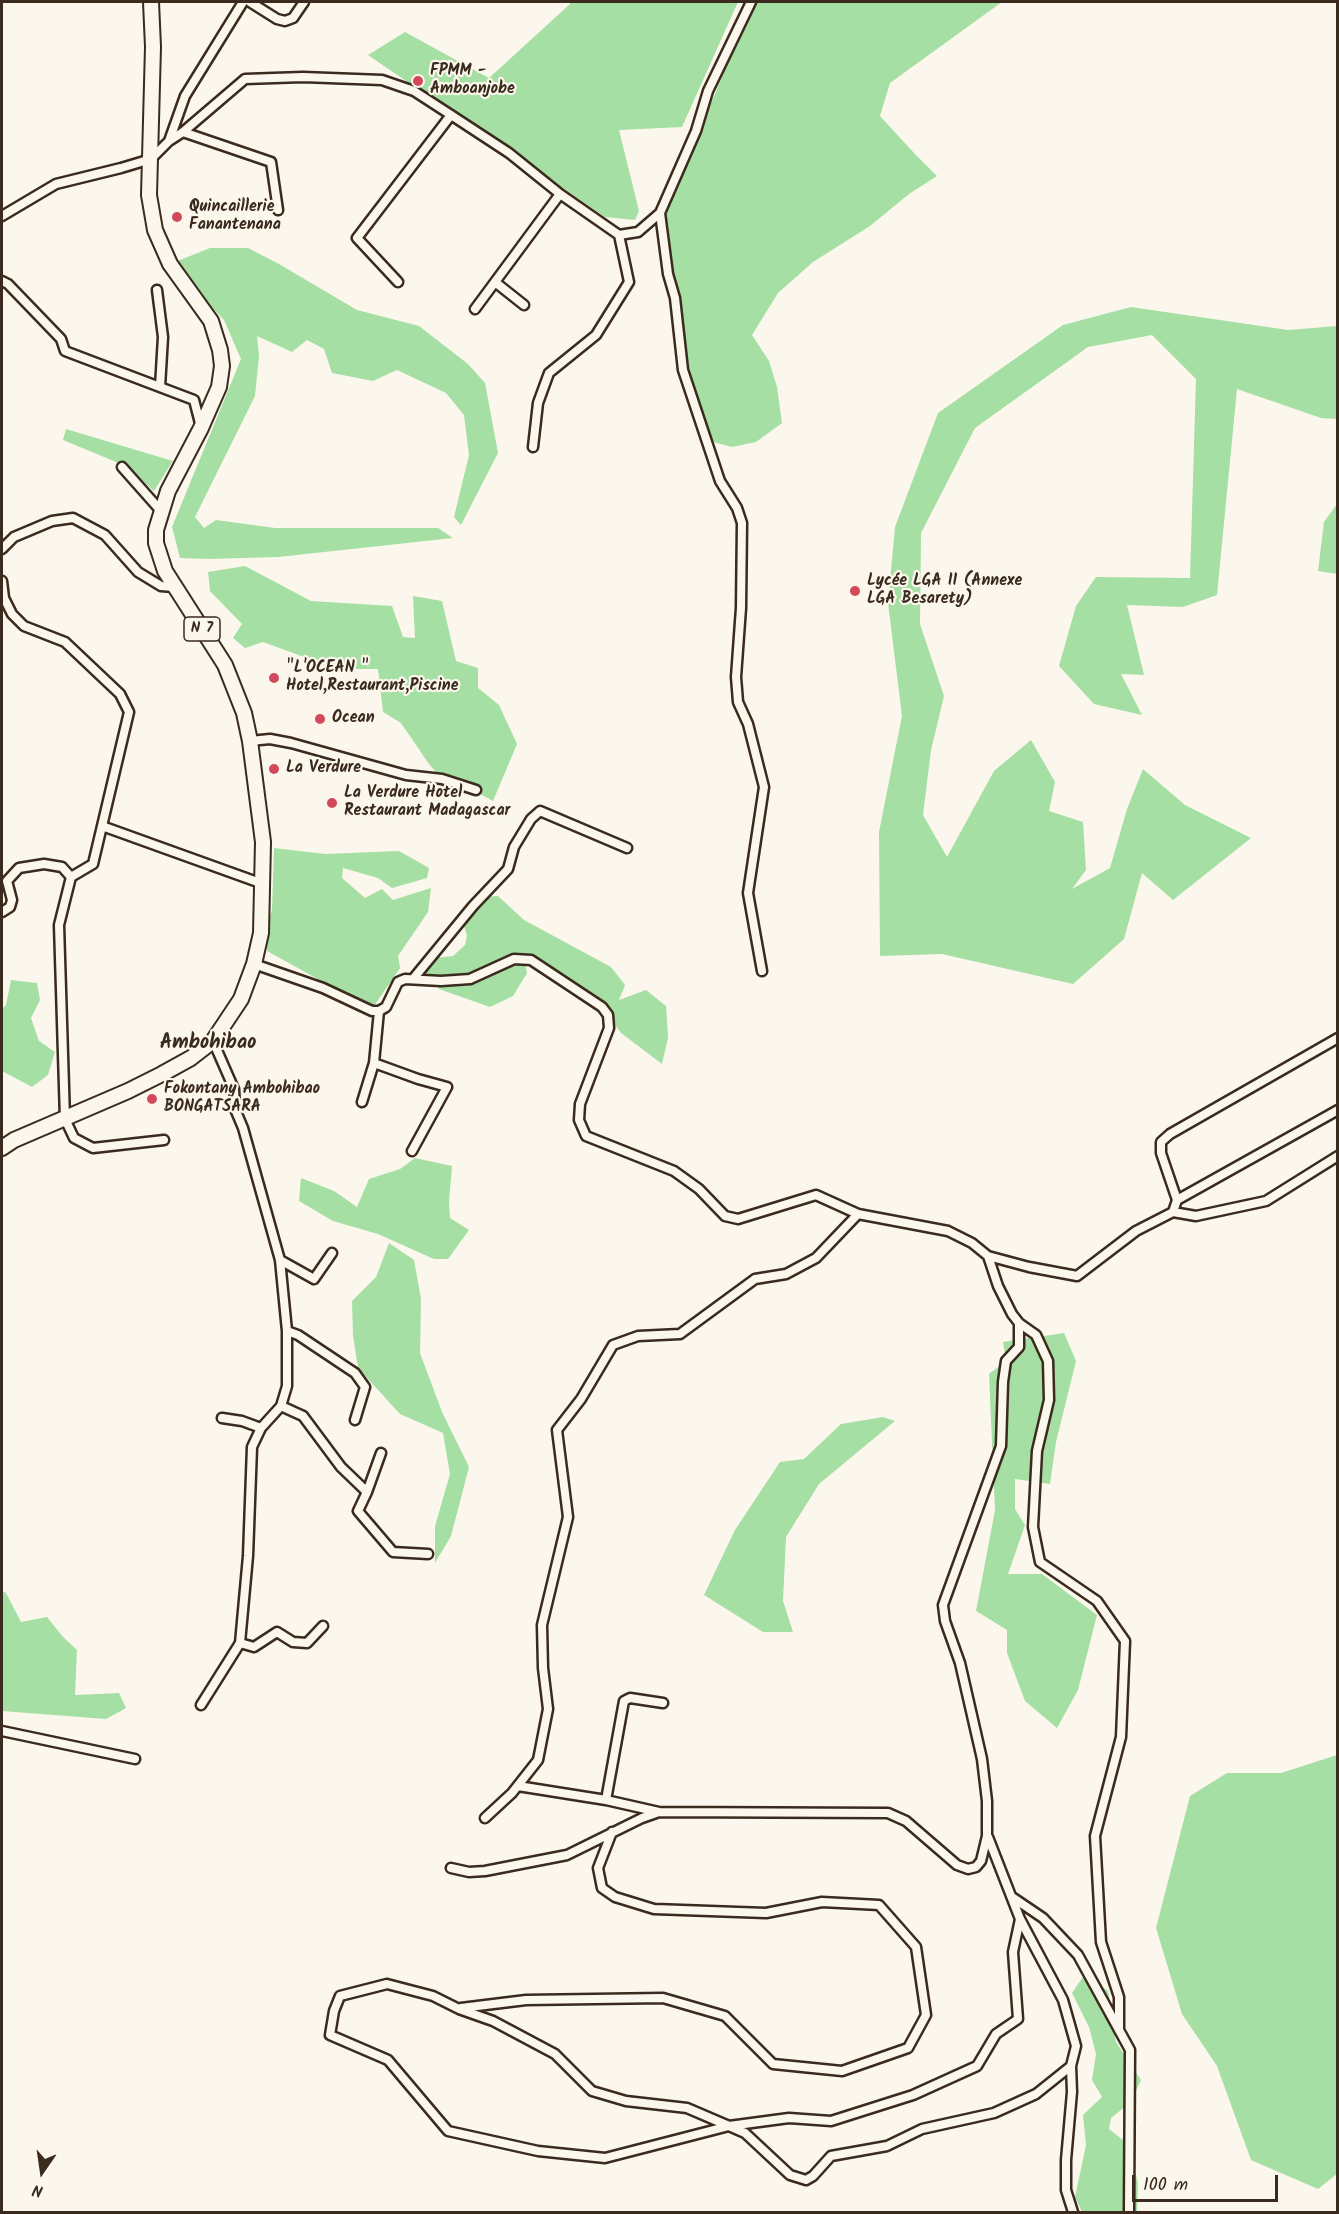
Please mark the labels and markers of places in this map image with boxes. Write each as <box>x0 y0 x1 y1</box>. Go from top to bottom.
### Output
place label: FPMM - Amboanjobe <box>430 62 515 100</box>
marker: FPMM - Amboanjobe <box>411 74 425 88</box>
place label: Quincaillerie Fanantenana <box>189 198 281 236</box>
marker: Quincaillerie Fanantenana <box>170 210 184 224</box>
place label: Lycée LGA II (Annexe LGA Besarety) <box>867 572 1022 610</box>
marker: Lycée LGA II (Annexe LGA Besarety) <box>848 584 862 598</box>
place label: "L'OCEAN " Hotel,Restaurant,Piscine <box>286 659 459 697</box>
marker: "L'OCEAN " Hotel,Restaurant,Piscine <box>267 671 281 685</box>
place label: Ocean <box>332 709 375 729</box>
marker: Ocean <box>313 712 327 726</box>
place label: La Verdure <box>286 759 361 779</box>
marker: La Verdure <box>267 762 281 776</box>
place label: La Verdure Hotel Restaurant Madagascar <box>344 784 510 822</box>
marker: La Verdure Hotel Restaurant Madagascar <box>325 796 339 810</box>
place label: Fokontany Ambohibao BONGATSARA <box>164 1080 320 1118</box>
marker: Fokontany Ambohibao BONGATSARA <box>145 1092 159 1106</box>

